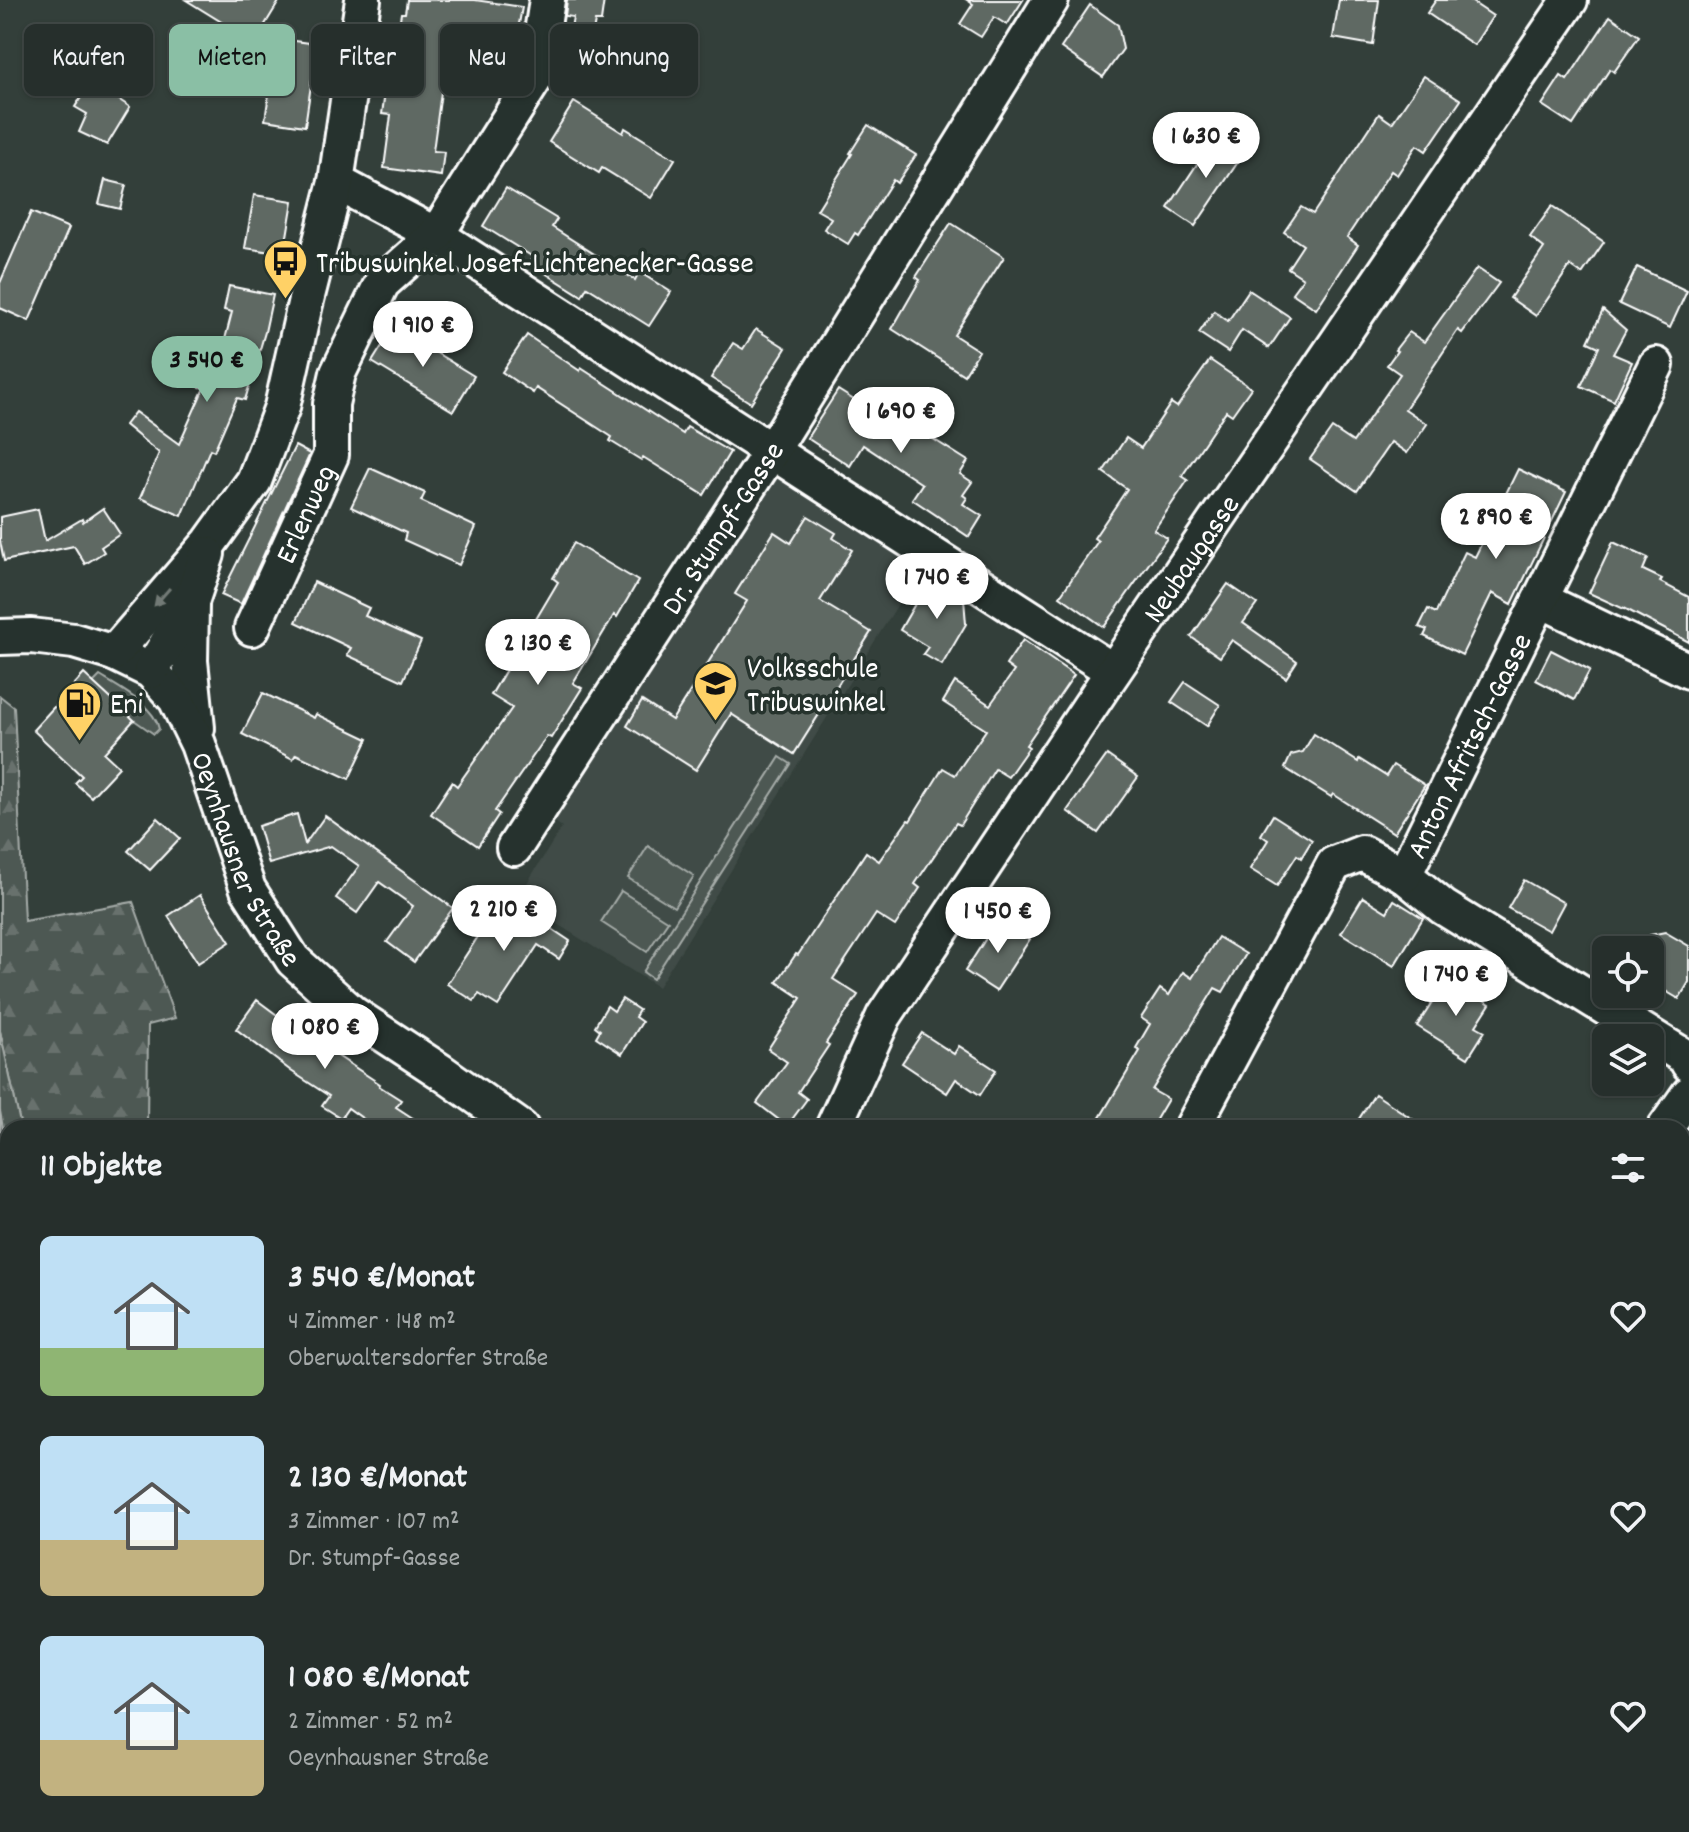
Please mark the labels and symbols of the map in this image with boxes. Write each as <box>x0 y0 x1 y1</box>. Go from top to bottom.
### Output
pin: 1 630 € <box>1132 112 1280 180</box>
bus stop icon: Tribuswinkel Josef-Lichtenecker-Gasse <box>261 238 309 301</box>
place label: Tribuswinkel Josef-Lichtenecker-Gasse <box>316 245 754 288</box>
pin: 1 910 € <box>349 301 497 369</box>
pin: 3 540 € <box>133 336 281 404</box>
pin: 1 690 € <box>827 387 975 455</box>
street label: Dr. Stumpf-Gasse <box>653 435 798 625</box>
street label: Erlenweg <box>267 459 350 572</box>
street label: Neubaugasse <box>1135 488 1253 633</box>
pin: 2 890 € <box>1422 493 1570 561</box>
pin: 1 740 € <box>863 553 1011 621</box>
one-way arrow <box>154 587 171 607</box>
pin: 2 130 € <box>464 619 612 687</box>
street label: Anton Afritsch-Gasse <box>1398 627 1546 867</box>
place label: Volksschule Tribuswinkel <box>747 650 885 727</box>
school or university icon: Volksschule Tribuswinkel <box>692 660 740 723</box>
fuel station icon: Eni <box>55 679 103 742</box>
place label: Eni <box>110 686 143 729</box>
street label: Oeynhausner Straße <box>176 747 309 977</box>
pin: 2 210 € <box>430 885 578 953</box>
pin: 1 450 € <box>924 887 1072 955</box>
pin: 1 740 € <box>1382 950 1530 1018</box>
pin: 1 080 € <box>251 1003 399 1071</box>

